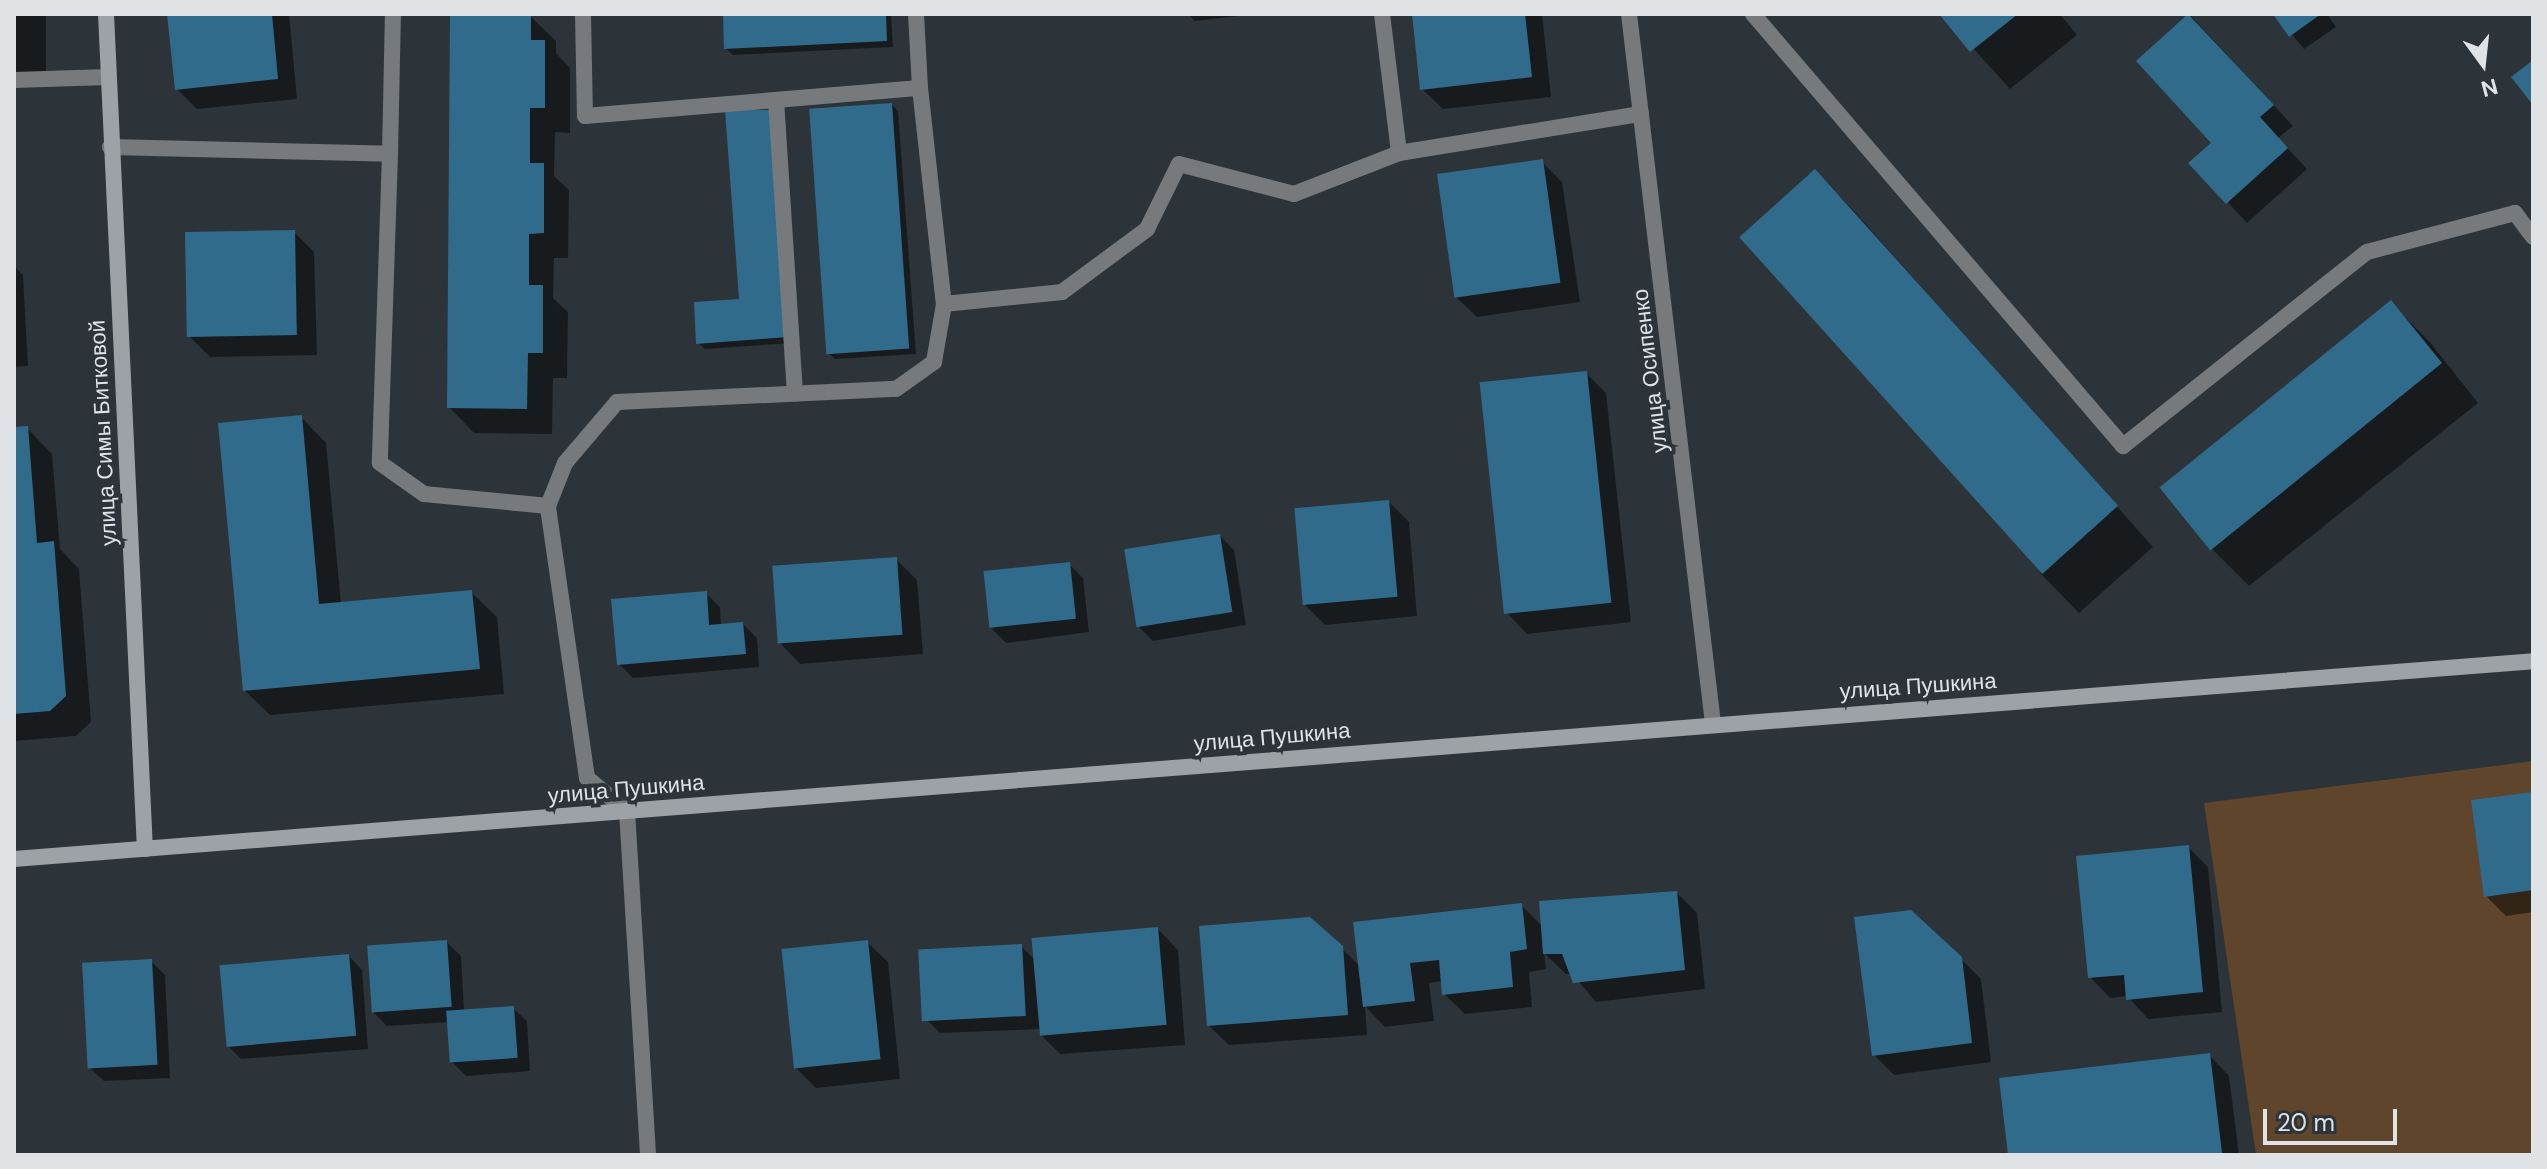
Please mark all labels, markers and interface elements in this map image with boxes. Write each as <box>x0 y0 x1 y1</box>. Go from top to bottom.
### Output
north arrow <box>2443 24 2523 104</box>
text: N <box>2478 72 2501 104</box>
street label: улица Осипенко <box>1627 287 1673 455</box>
street label: улица Симы Битковой <box>84 319 122 547</box>
street label: улица Пушкина <box>1839 667 1997 705</box>
street label: улица Пушкина <box>1193 717 1351 757</box>
street label: улица Пушкина <box>547 769 705 809</box>
scale bar <box>2267 1093 2401 1143</box>
text: 20 m <box>2277 1107 2335 1138</box>

